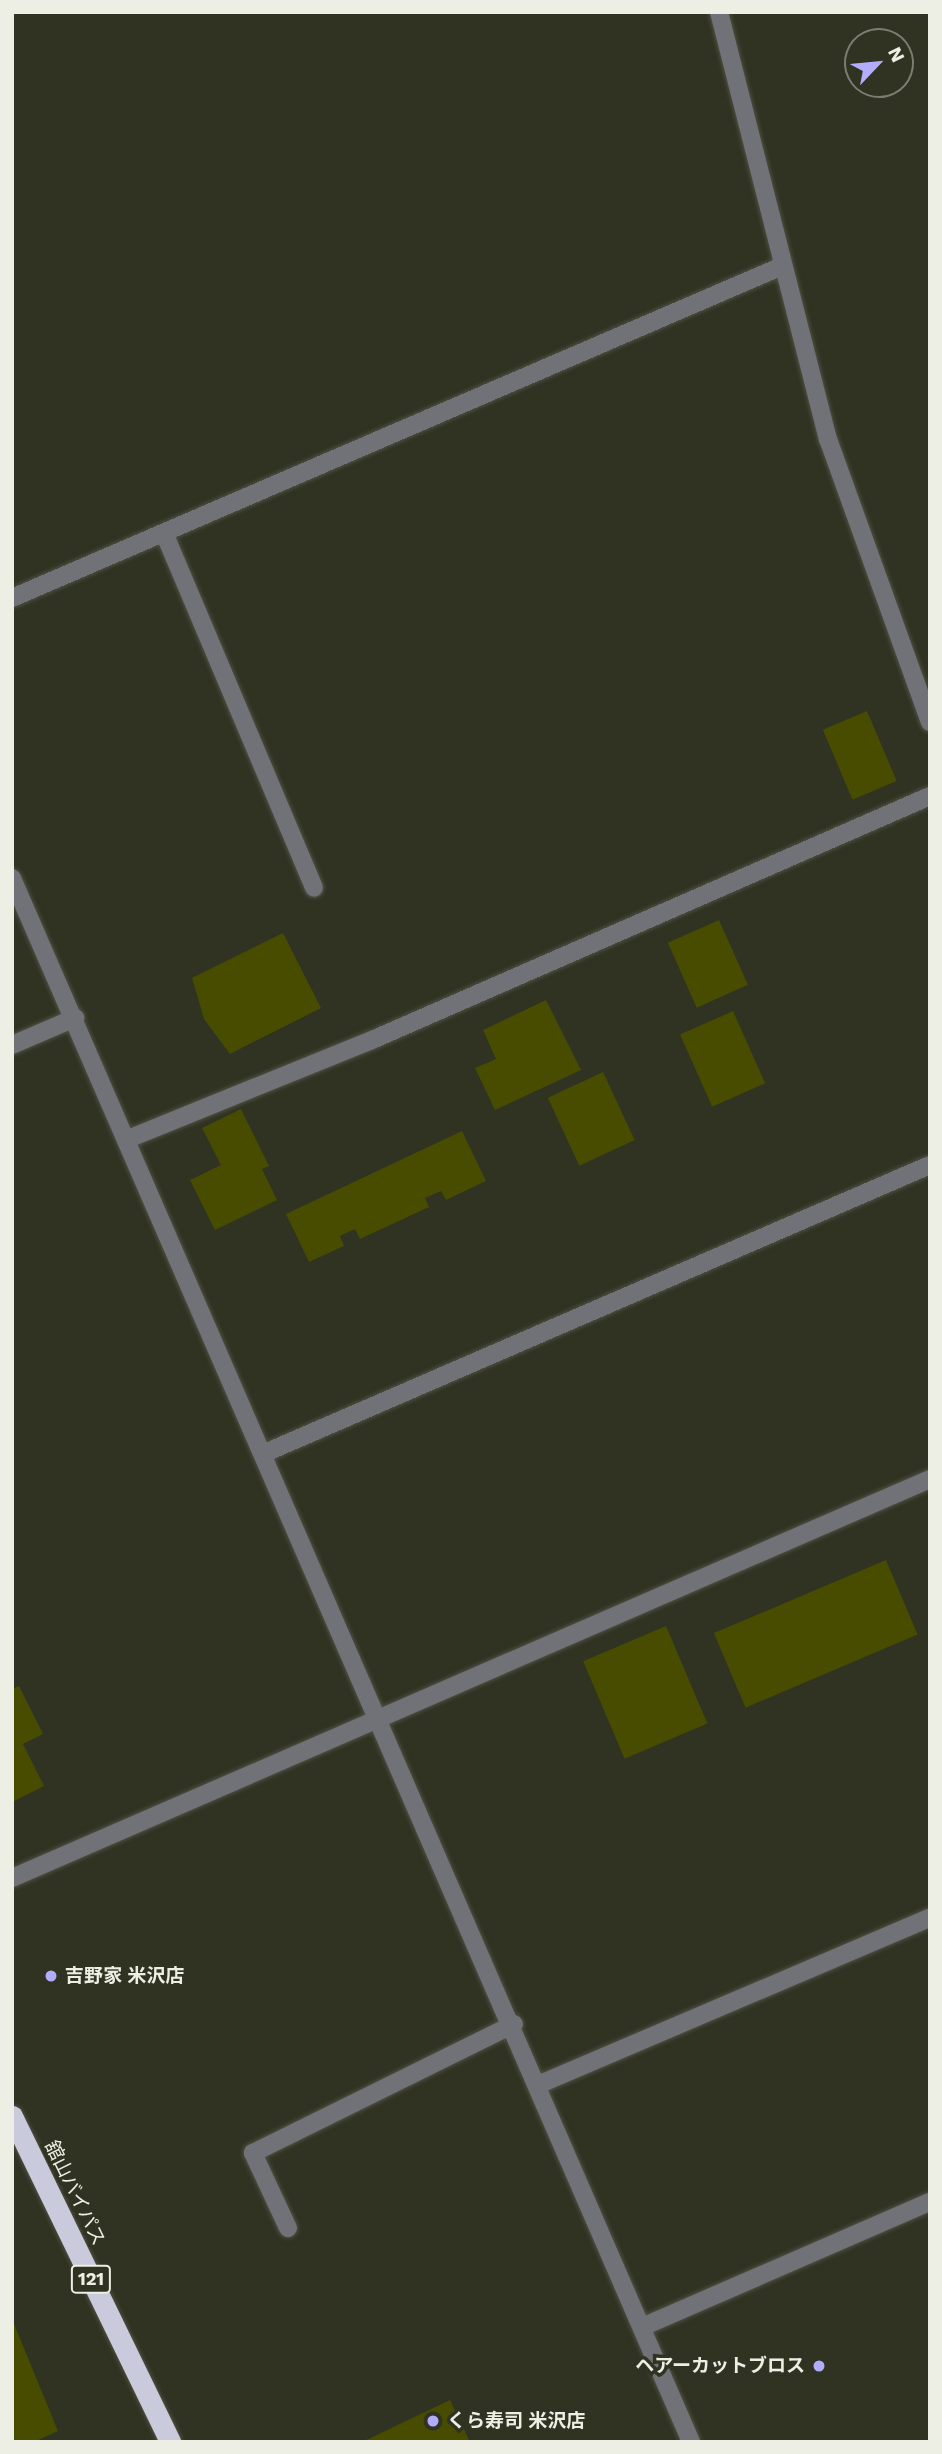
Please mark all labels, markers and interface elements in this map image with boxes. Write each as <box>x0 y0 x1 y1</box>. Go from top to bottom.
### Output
north arrow <box>844 28 914 98</box>
text: N <box>883 43 910 66</box>
place label: 吉野家 米沢店 <box>65 1965 184 1987</box>
marker: 吉野家 米沢店 <box>43 1968 59 1984</box>
street label: 舘山バイパス <box>40 2137 110 2249</box>
road number: 121 <box>70 2264 112 2294</box>
place label: ヘアーカットブロス <box>635 2355 805 2377</box>
marker: ヘアーカットブロス <box>811 2358 827 2374</box>
place label: くら寿司 米沢店 <box>447 2410 585 2432</box>
marker: くら寿司 米沢店 <box>425 2413 441 2429</box>

